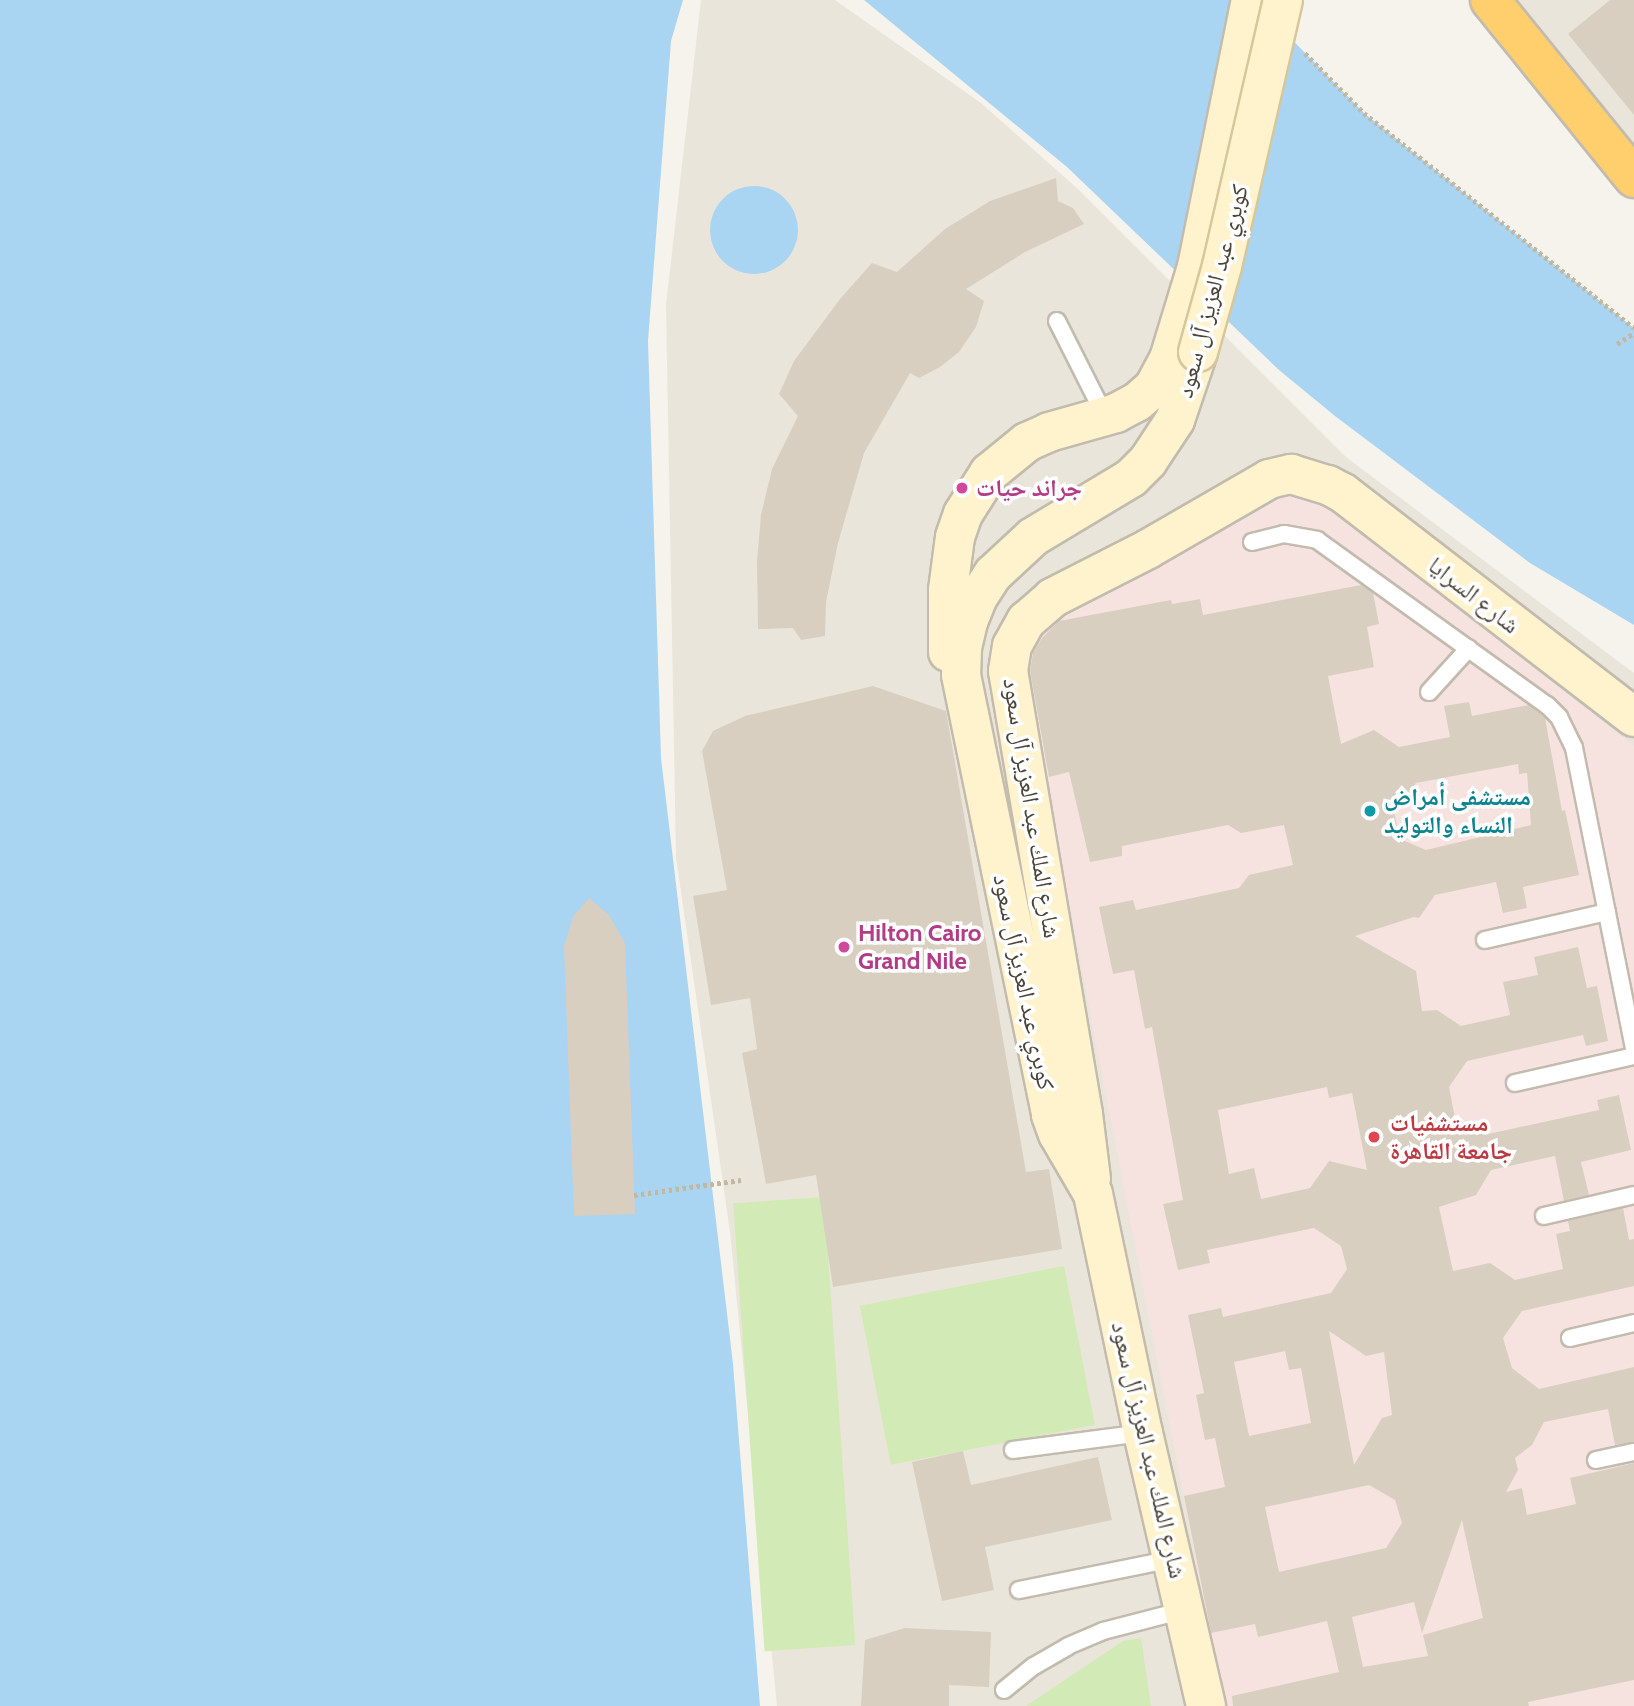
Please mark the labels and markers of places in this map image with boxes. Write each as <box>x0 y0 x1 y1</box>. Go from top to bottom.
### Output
place label: جراند حيات <box>976 474 1082 502</box>
marker: جراند حيات <box>954 480 970 496</box>
place label: مستشفى أمراض النساء والتوليد <box>1384 783 1531 839</box>
marker: مستشفى أمراض النساء والتوليد <box>1362 803 1378 819</box>
place label: Hilton Cairo Grand Nile <box>858 919 982 975</box>
marker: Hilton Cairo Grand Nile <box>836 939 852 955</box>
place label: مستشفيات جامعة القاهرة <box>1390 1109 1512 1165</box>
marker: مستشفيات جامعة القاهرة <box>1364 1127 1384 1147</box>

